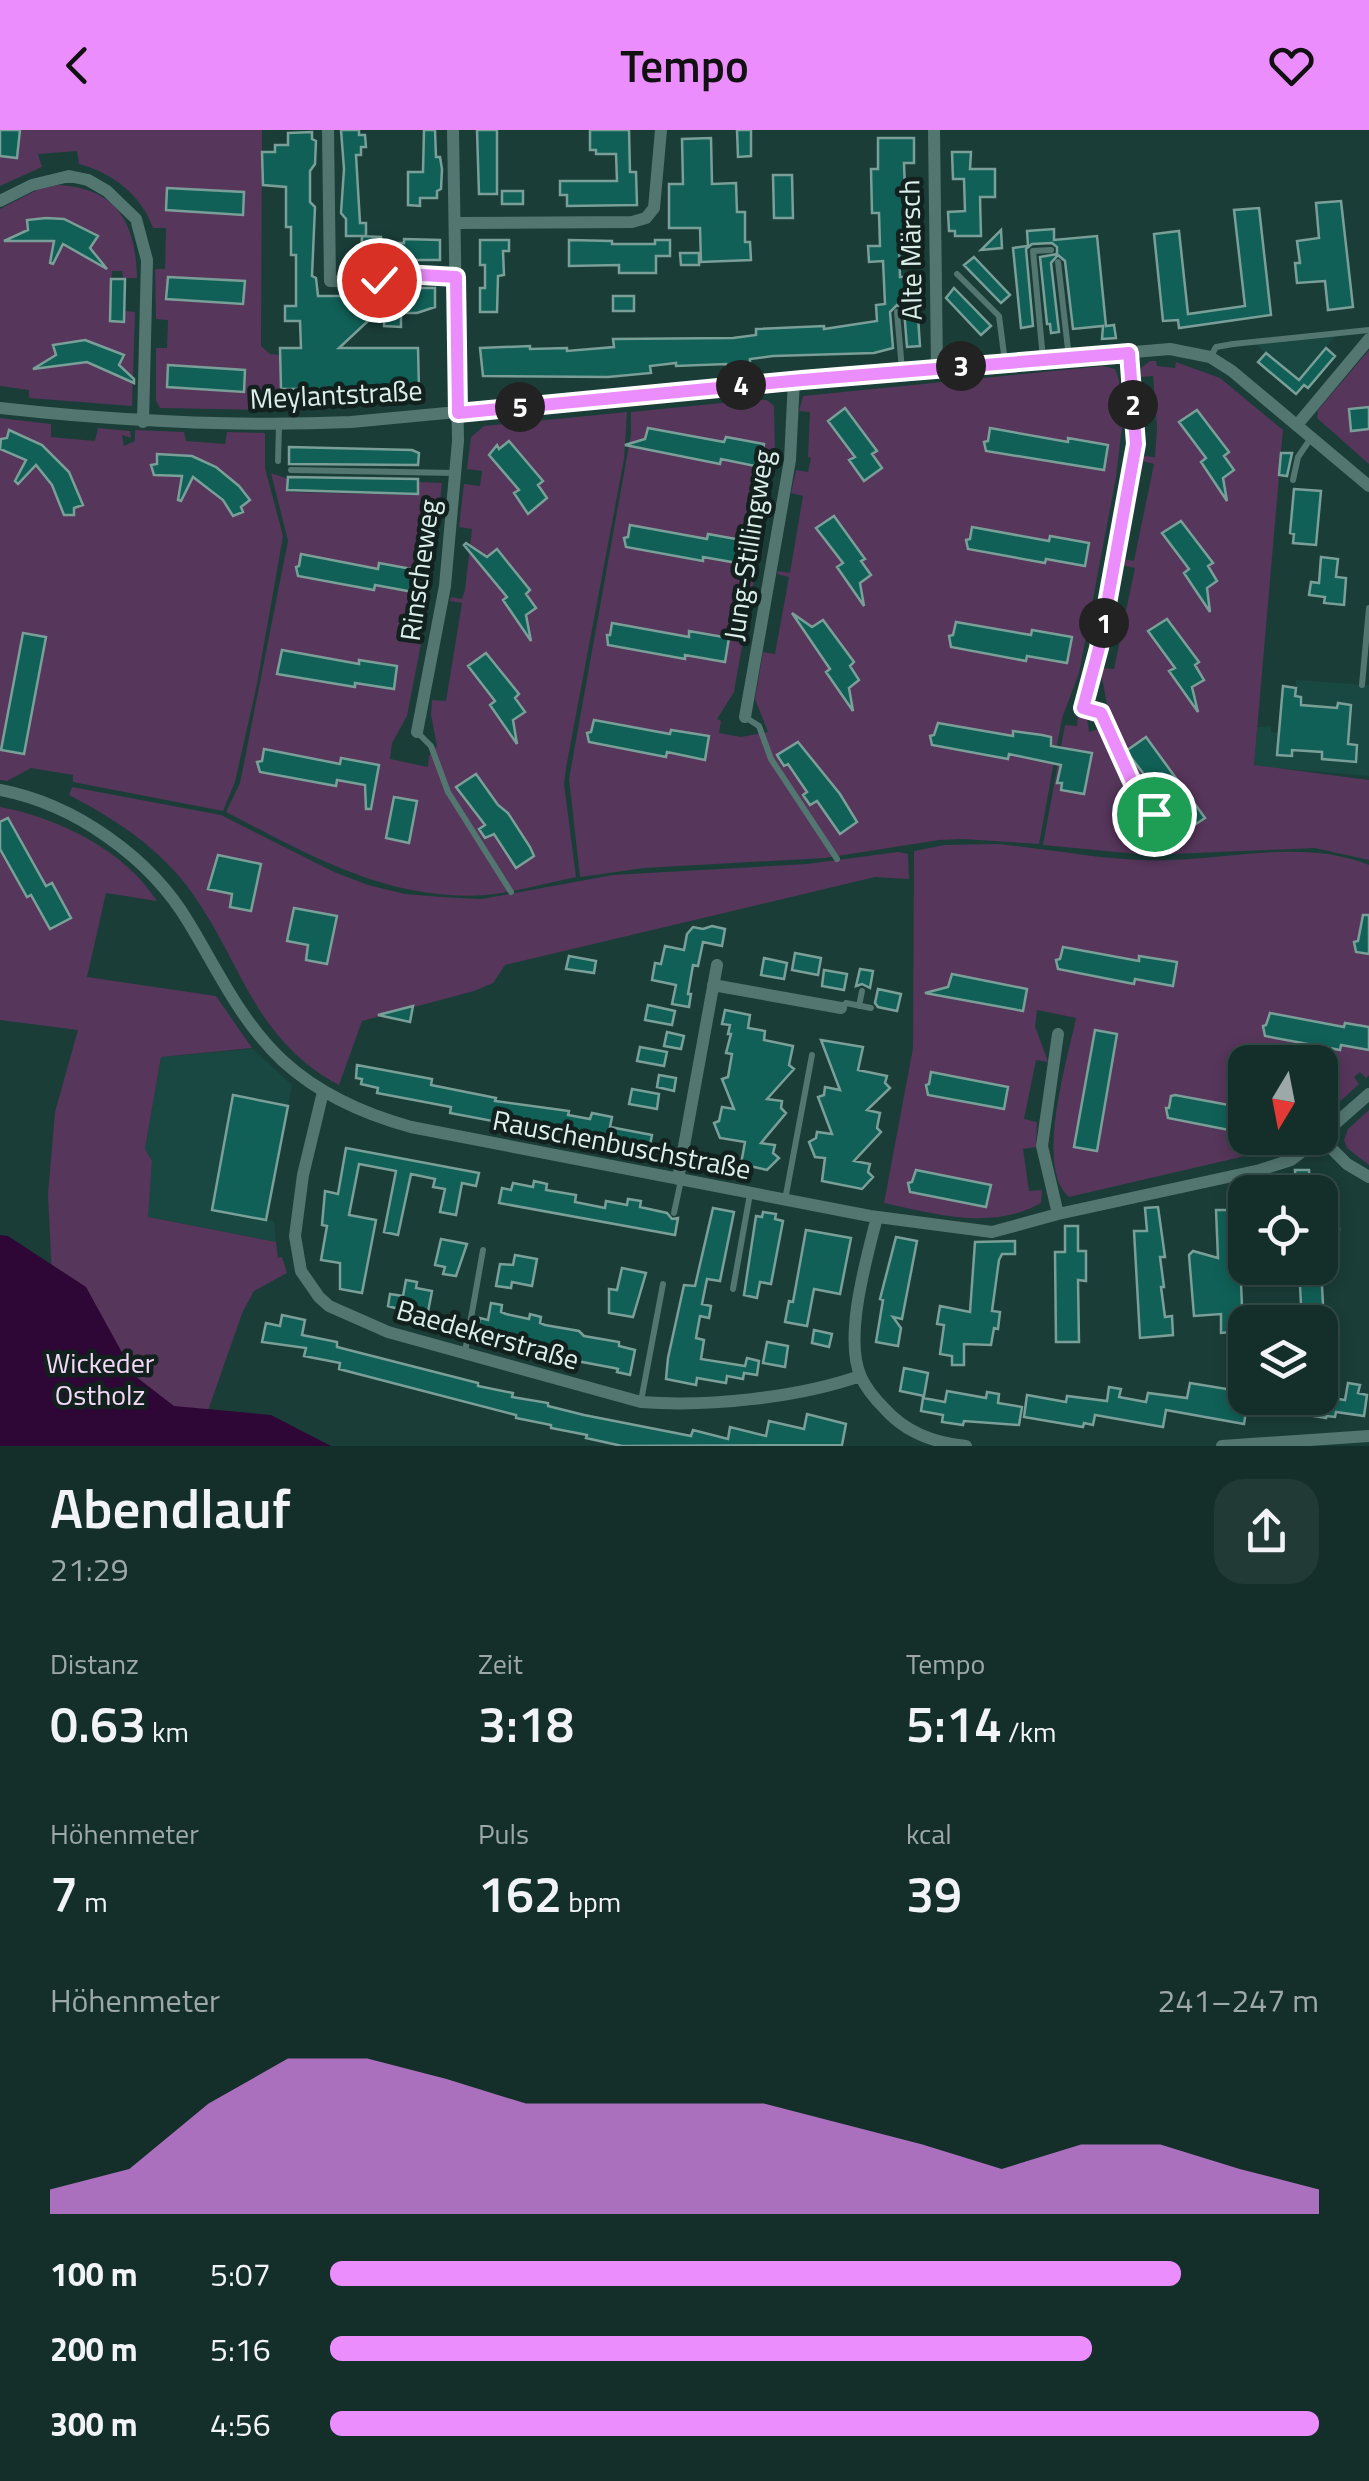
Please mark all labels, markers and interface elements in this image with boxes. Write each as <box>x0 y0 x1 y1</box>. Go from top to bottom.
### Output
text: Tempo <box>620 31 749 99</box>
icon: back <box>50 38 105 93</box>
icon: heart <box>1264 38 1319 93</box>
street label: Alte Märsch <box>887 179 933 321</box>
pin <box>337 238 422 323</box>
icon: check <box>352 253 407 308</box>
pin: 3 <box>936 341 986 391</box>
text: 3 <box>953 344 969 387</box>
pin: 4 <box>716 360 766 410</box>
text: 4 <box>733 363 749 406</box>
street label: Meylantstraße <box>249 368 423 420</box>
pin: 2 <box>1108 380 1158 430</box>
pin: 5 <box>495 382 545 432</box>
text: 2 <box>1125 383 1141 426</box>
text: 5 <box>512 385 528 428</box>
street label: Jung-Stillingweg <box>712 446 784 644</box>
street label: Rinscheweg <box>388 496 450 644</box>
pin: 1 <box>1079 598 1129 648</box>
text: 1 <box>1096 601 1112 644</box>
pin <box>1112 772 1197 857</box>
icon: arrive <box>1127 787 1182 842</box>
north arrow <box>1228 1045 1338 1155</box>
map controls <box>1228 1045 1338 1415</box>
street label: Rauschenbuschstraße <box>489 1098 755 1190</box>
button: locate <box>1228 1175 1338 1285</box>
street label: Baedekerstraße <box>392 1287 584 1381</box>
button: layers <box>1228 1305 1338 1415</box>
park label: Wickeder Ostholz <box>46 1341 155 1416</box>
text: Abendlauf <box>50 1466 291 1549</box>
button: share <box>1214 1479 1319 1584</box>
text: 21:29 <box>50 1545 129 1593</box>
text: Distanz <box>50 1642 139 1685</box>
text: Zeit <box>478 1642 523 1685</box>
text: Tempo <box>906 1642 985 1685</box>
text: 0.63 <box>50 1685 146 1761</box>
text: 3:18 <box>478 1685 574 1761</box>
text: 5:14 <box>906 1685 1002 1761</box>
text: km <box>146 1710 189 1753</box>
text: /km <box>1002 1710 1056 1753</box>
text: Höhenmeter <box>50 1812 199 1855</box>
text: Puls <box>478 1812 529 1855</box>
text: kcal <box>906 1812 952 1855</box>
text: 7 <box>50 1855 78 1931</box>
text: 162 <box>478 1855 562 1931</box>
text: 39 <box>906 1855 962 1931</box>
text: m <box>78 1880 108 1923</box>
text: bpm <box>562 1880 621 1923</box>
text: Höhenmeter <box>50 1976 220 2024</box>
text: 241–247 m <box>1157 1976 1319 2024</box>
text: 100 m <box>50 2250 138 2298</box>
text: 5:07 <box>210 2250 271 2298</box>
text: 200 m <box>50 2325 138 2373</box>
text: 5:16 <box>210 2325 271 2373</box>
text: 300 m <box>50 2400 138 2448</box>
text: 4:56 <box>210 2400 271 2448</box>

